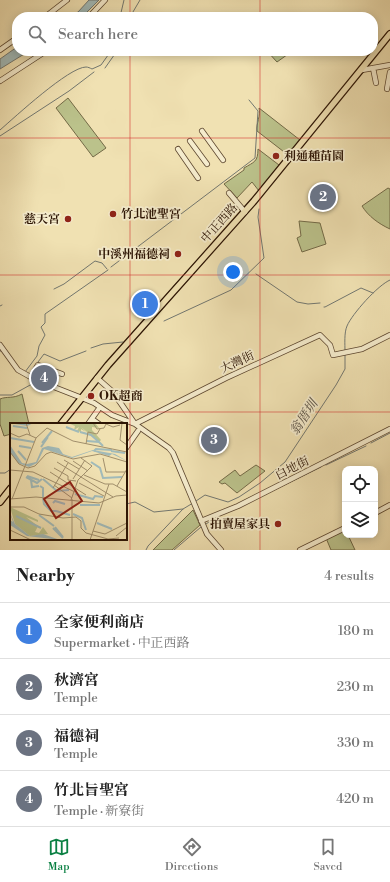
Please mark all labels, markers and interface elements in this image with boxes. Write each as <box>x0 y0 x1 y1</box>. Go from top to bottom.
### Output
search box <box>12 12 378 56</box>
icon: search <box>26 23 48 45</box>
text: Search here <box>58 25 138 44</box>
place label: 利通種苗園 <box>284 149 344 164</box>
marker: 利通種苗園 <box>271 151 281 161</box>
pin: 2 <box>310 182 336 212</box>
street label: 中正西路 <box>198 200 241 246</box>
place label: 竹北池聖宮 <box>121 207 181 222</box>
marker: 竹北池聖宮 <box>108 209 118 219</box>
place label: 慈天宮 <box>24 212 60 227</box>
marker: 慈天宮 <box>63 214 73 224</box>
place label: 中溪州福德祠 <box>98 247 170 262</box>
marker: 中溪州福德祠 <box>173 249 183 259</box>
your location <box>223 262 243 282</box>
pin: 1 <box>132 289 158 319</box>
street label: 大灣街 <box>218 348 258 377</box>
pin: 4 <box>31 363 57 393</box>
place label: OK超商 <box>99 389 143 404</box>
marker: OK超商 <box>86 391 96 401</box>
water label: 翁厝圳 <box>287 395 322 438</box>
inset map <box>10 423 127 540</box>
pin: 3 <box>201 425 227 455</box>
street label: 白地街 <box>273 453 313 483</box>
map controls <box>342 466 378 538</box>
button: locate <box>342 466 378 502</box>
button: layers <box>342 502 378 538</box>
place label: 拍賣屋家具 <box>210 517 270 532</box>
marker: 拍賣屋家具 <box>273 519 283 529</box>
text: Nearby <box>16 565 75 587</box>
text: 4 results <box>324 568 374 584</box>
text: 全家便利商店 <box>54 613 144 632</box>
text: 1 <box>26 623 32 639</box>
text: 180 m <box>338 623 374 639</box>
text: Supermarket · 中正西路 <box>54 635 190 651</box>
text: 秋濟宮 <box>54 671 99 690</box>
text: 2 <box>25 679 33 695</box>
text: 230 m <box>337 679 374 695</box>
text: Temple <box>54 690 98 706</box>
text: 福德祠 <box>54 727 99 746</box>
text: 3 <box>25 735 33 751</box>
text: 330 m <box>337 735 374 751</box>
text: Temple <box>54 746 98 762</box>
text: 竹北旨聖宮 <box>54 781 129 800</box>
text: 4 <box>25 791 33 807</box>
text: 420 m <box>336 791 374 807</box>
text: Temple · 新寮街 <box>54 803 144 819</box>
tab: Map <box>48 836 70 874</box>
tab: Directions <box>165 836 218 874</box>
tab: Saved <box>313 836 342 874</box>

